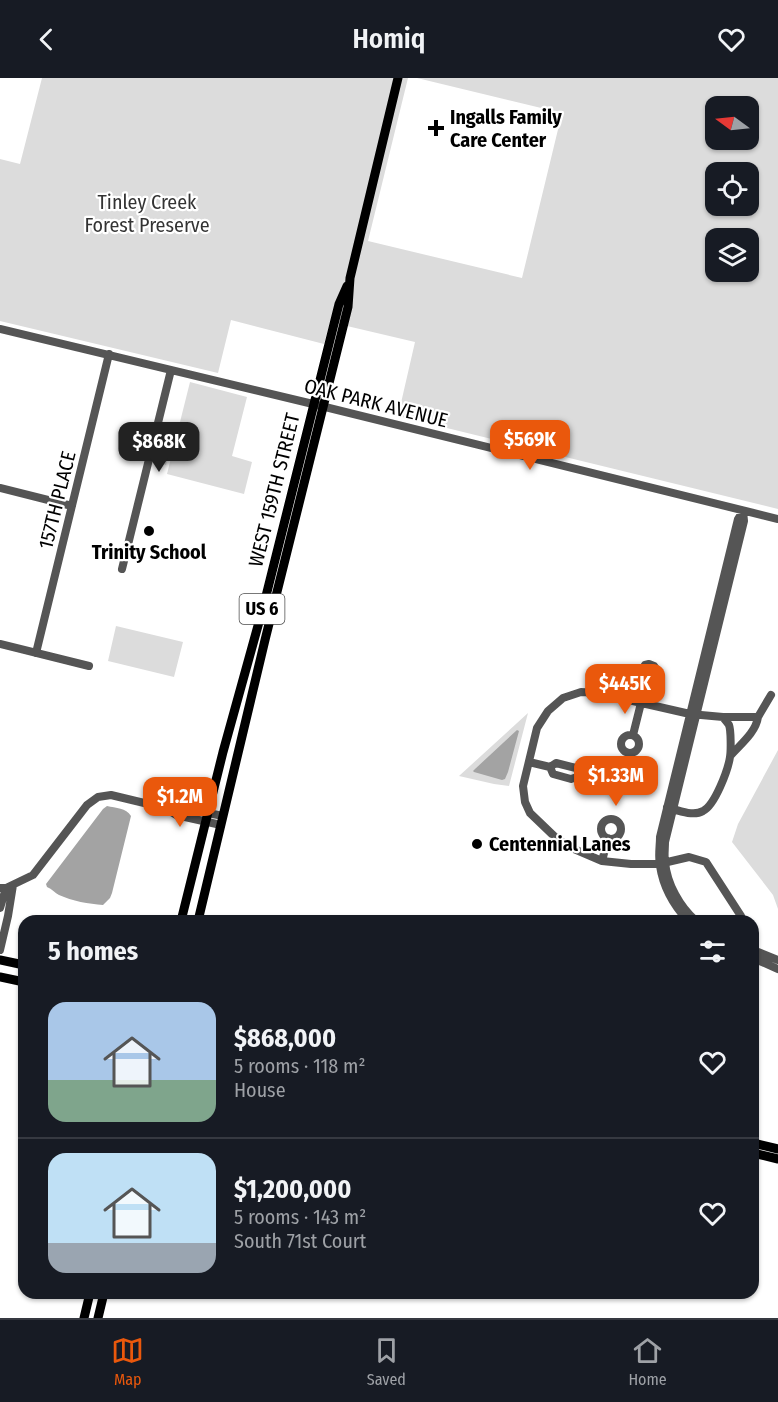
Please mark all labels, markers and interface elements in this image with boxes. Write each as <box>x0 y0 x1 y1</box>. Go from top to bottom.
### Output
icon: back <box>30 23 63 56</box>
text: Homiq <box>353 23 425 55</box>
icon: heart <box>715 23 748 56</box>
north arrow <box>705 96 759 150</box>
map controls <box>705 96 759 282</box>
place label: Ingalls Family Care Center <box>450 105 562 152</box>
marker: Ingalls Family Care Center <box>427 119 445 137</box>
button: locate <box>705 162 759 216</box>
park label: Tinley Creek Forest Preserve <box>84 190 210 237</box>
button: layers <box>705 228 759 282</box>
street label: OAK PARK AVENUE <box>302 374 450 432</box>
street label: WEST 159TH STREET <box>243 410 305 569</box>
pin: $569K <box>488 420 572 471</box>
pin: $868K <box>117 422 201 473</box>
text: $569K <box>504 427 556 451</box>
text: $868K <box>132 429 186 453</box>
street label: 157TH PLACE <box>33 449 81 551</box>
marker: Trinity School <box>142 524 156 538</box>
place label: Trinity School <box>92 540 207 564</box>
road number: US 6 <box>240 594 284 624</box>
pin: $445K <box>583 664 667 715</box>
text: $445K <box>599 671 651 695</box>
pin: $1.33M <box>567 756 665 807</box>
text: $1.33M <box>588 763 644 787</box>
pin: $1.2M <box>138 777 222 828</box>
text: $1.2M <box>157 784 203 808</box>
place label: Centennial Lanes <box>489 832 631 856</box>
marker: Centennial Lanes <box>470 837 484 851</box>
icon: filters <box>696 935 729 968</box>
text: 5 homes <box>48 936 138 967</box>
text: $868,000 <box>234 1023 336 1054</box>
icon: home <box>96 1026 168 1098</box>
icon: heart <box>696 1046 729 1079</box>
text: 5 rooms · 118 m² <box>234 1054 365 1078</box>
text: House <box>234 1078 286 1102</box>
text: $1,200,000 <box>234 1174 351 1205</box>
icon: home <box>96 1177 168 1249</box>
icon: heart <box>696 1197 729 1230</box>
text: 5 rooms · 143 m² <box>234 1205 366 1229</box>
text: South 71st Court <box>234 1229 366 1253</box>
tab: Map <box>111 1334 144 1389</box>
tab: Saved <box>367 1334 406 1389</box>
tab: Home <box>628 1334 667 1389</box>

